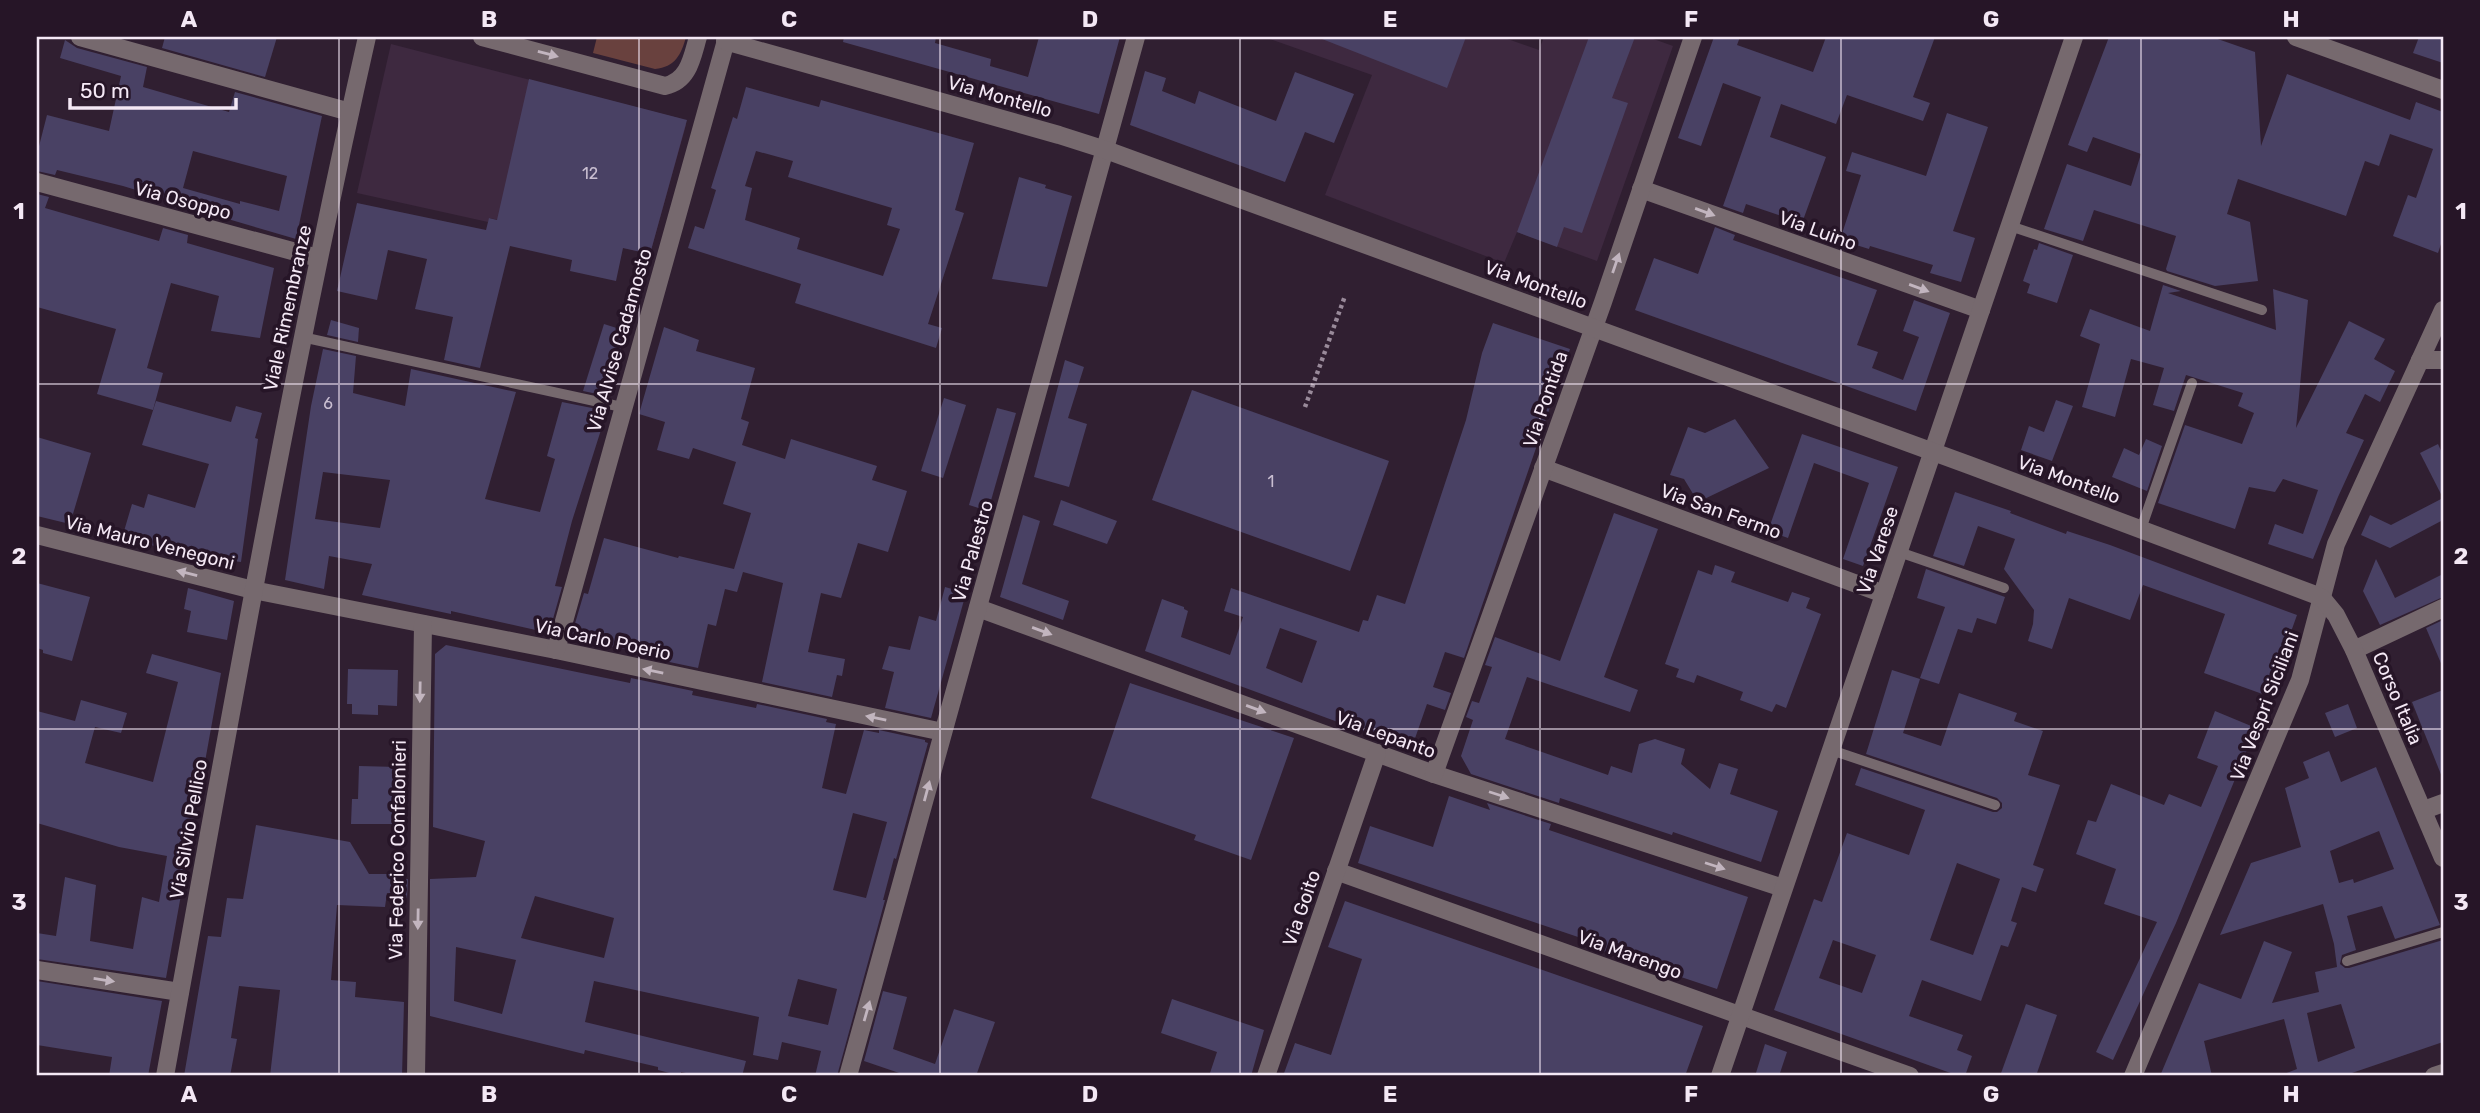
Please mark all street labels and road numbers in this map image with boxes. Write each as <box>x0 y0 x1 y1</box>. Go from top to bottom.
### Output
street label: Via Montello <box>945 71 1055 122</box>
street label: Via Osoppo <box>132 177 234 224</box>
street label: Via Luino <box>1776 206 1860 255</box>
street label: Viale Rimembranze <box>259 223 316 393</box>
street label: Via Alvise Cadamosto <box>582 246 657 435</box>
street label: Via Montello <box>1481 255 1590 314</box>
street label: Via Pontida <box>1518 348 1573 450</box>
street label: Via Montello <box>2014 450 2123 509</box>
street label: Via San Fermo <box>1657 479 1784 544</box>
street label: Via Palestro <box>947 498 998 605</box>
street label: Via Varese <box>1852 503 1903 597</box>
street label: Via Mauro Venegoni <box>63 510 237 575</box>
street label: Via Carlo Poerio <box>533 614 673 665</box>
street label: Via Vespri Siciliani <box>2225 628 2304 784</box>
street label: Corso Italia <box>2368 648 2427 748</box>
street label: Via Lepanto <box>1333 706 1439 763</box>
street label: Via Federico Confalonieri <box>384 740 411 960</box>
street label: Via Silvio Pellico <box>165 757 212 901</box>
street label: Via Goito <box>1278 867 1325 949</box>
street label: Via Marengo <box>1575 925 1685 984</box>

